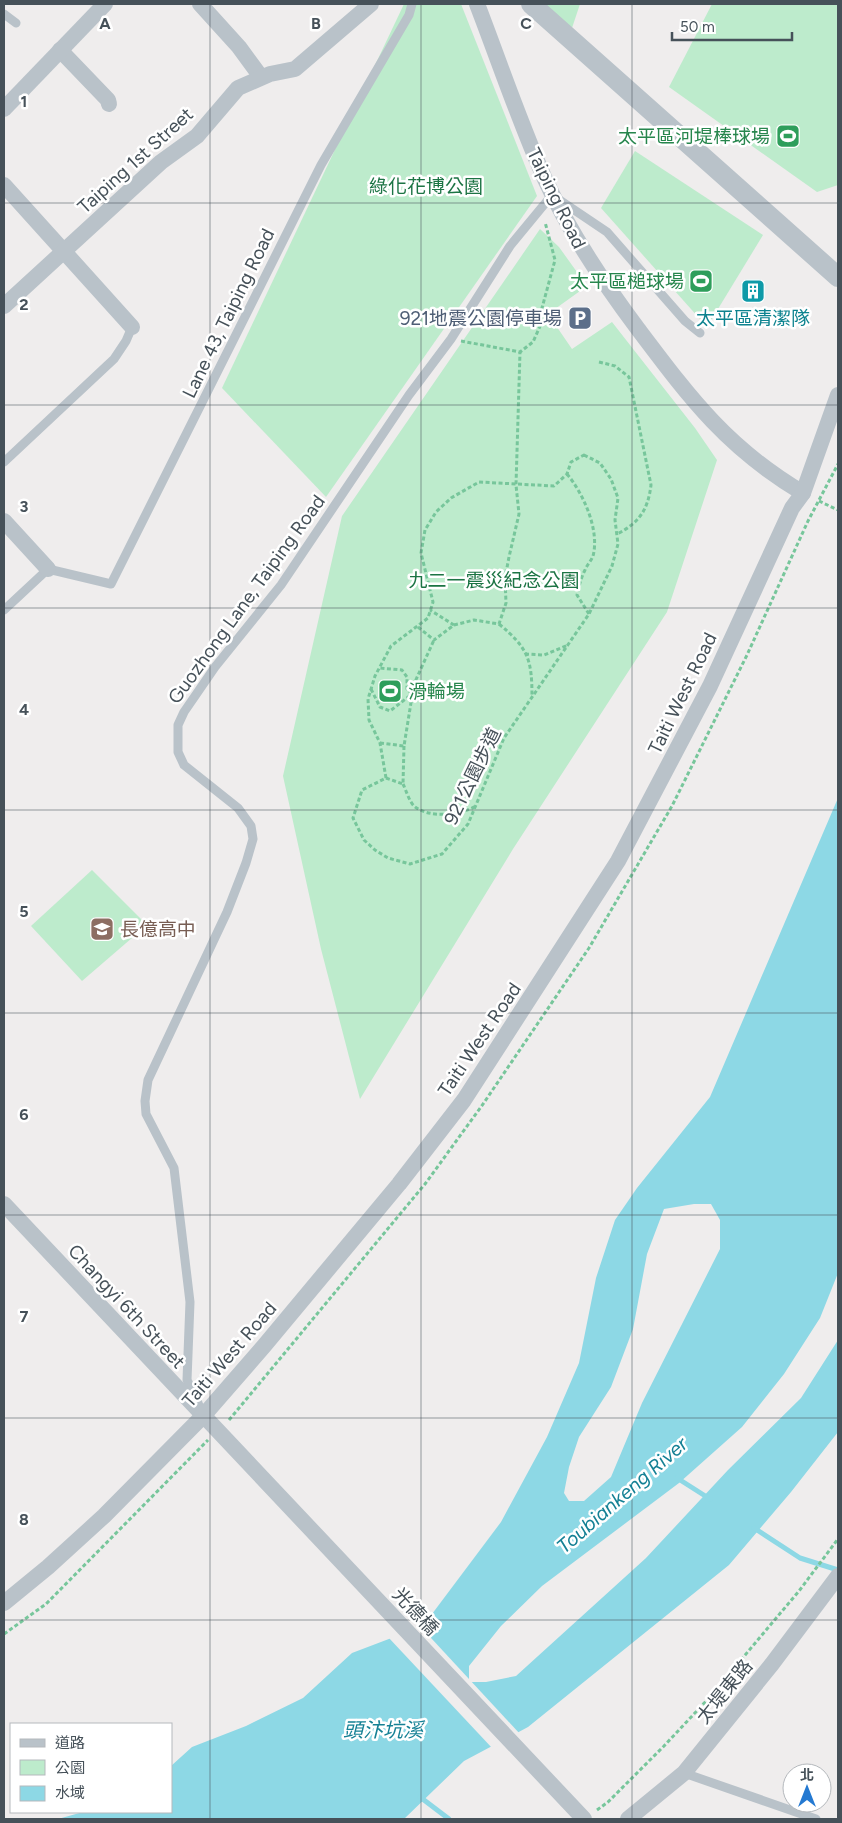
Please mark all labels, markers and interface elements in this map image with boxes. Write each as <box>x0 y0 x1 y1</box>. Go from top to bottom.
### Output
scale bar <box>672 10 792 42</box>
text: A <box>99 14 111 33</box>
text: B <box>311 14 321 33</box>
text: C <box>520 14 532 33</box>
text: 50 m <box>680 18 715 36</box>
text: 1 <box>21 92 27 111</box>
street label: Taiping 1st Street <box>73 103 198 218</box>
sports icon: 太平區河堤棒球場 <box>775 123 801 149</box>
place label: 太平區河堤棒球場 <box>618 125 770 148</box>
street label: Taiping Road <box>522 144 591 252</box>
park label: 綠化花博公園 <box>369 175 483 198</box>
street label: Lane 43, Taiping Road <box>177 225 279 402</box>
sports icon: 太平區槌球場 <box>688 268 714 294</box>
place label: 太平區槌球場 <box>570 270 684 293</box>
building icon: 太平區清潔隊 <box>740 278 766 304</box>
text: 2 <box>19 295 29 314</box>
parking icon: 921地震公園停車場 <box>567 305 593 331</box>
place label: 921地震公園停車場 <box>400 307 562 330</box>
place label: 太平區清潔隊 <box>696 307 810 330</box>
street label: Guozhong Lane, Taiping Road <box>163 491 330 708</box>
text: 3 <box>20 497 29 516</box>
park label: 九二一震災紀念公園 <box>408 569 580 592</box>
street label: Taiti West Road <box>643 629 722 758</box>
sports icon: 滑輪場 <box>377 678 403 704</box>
place label: 滑輪場 <box>408 680 465 703</box>
text: 4 <box>19 700 29 719</box>
street label: 921公園步道 <box>439 724 506 829</box>
text: 5 <box>19 902 29 921</box>
school or university icon: 長億高中 <box>89 916 115 942</box>
place label: 長億高中 <box>120 918 196 941</box>
street label: Taiti West Road <box>433 978 526 1100</box>
text: 6 <box>19 1105 29 1124</box>
street label: Changyi 6th Street <box>63 1240 190 1373</box>
street label: Taiti West Road <box>177 1297 281 1412</box>
text: 7 <box>20 1307 29 1326</box>
water label: Toubiankeng River <box>552 1431 693 1558</box>
text: 8 <box>19 1510 29 1529</box>
street label: 光德橋 <box>388 1583 443 1640</box>
street label: 太堤東路 <box>692 1655 757 1728</box>
water label: 頭汴坑溪 <box>343 1718 426 1742</box>
legend <box>10 1723 172 1813</box>
text: 道路 <box>55 1734 85 1752</box>
text: 公園 <box>55 1759 85 1777</box>
north arrow <box>782 1763 832 1813</box>
text: 北 <box>800 1767 814 1784</box>
text: 水域 <box>55 1784 85 1802</box>

